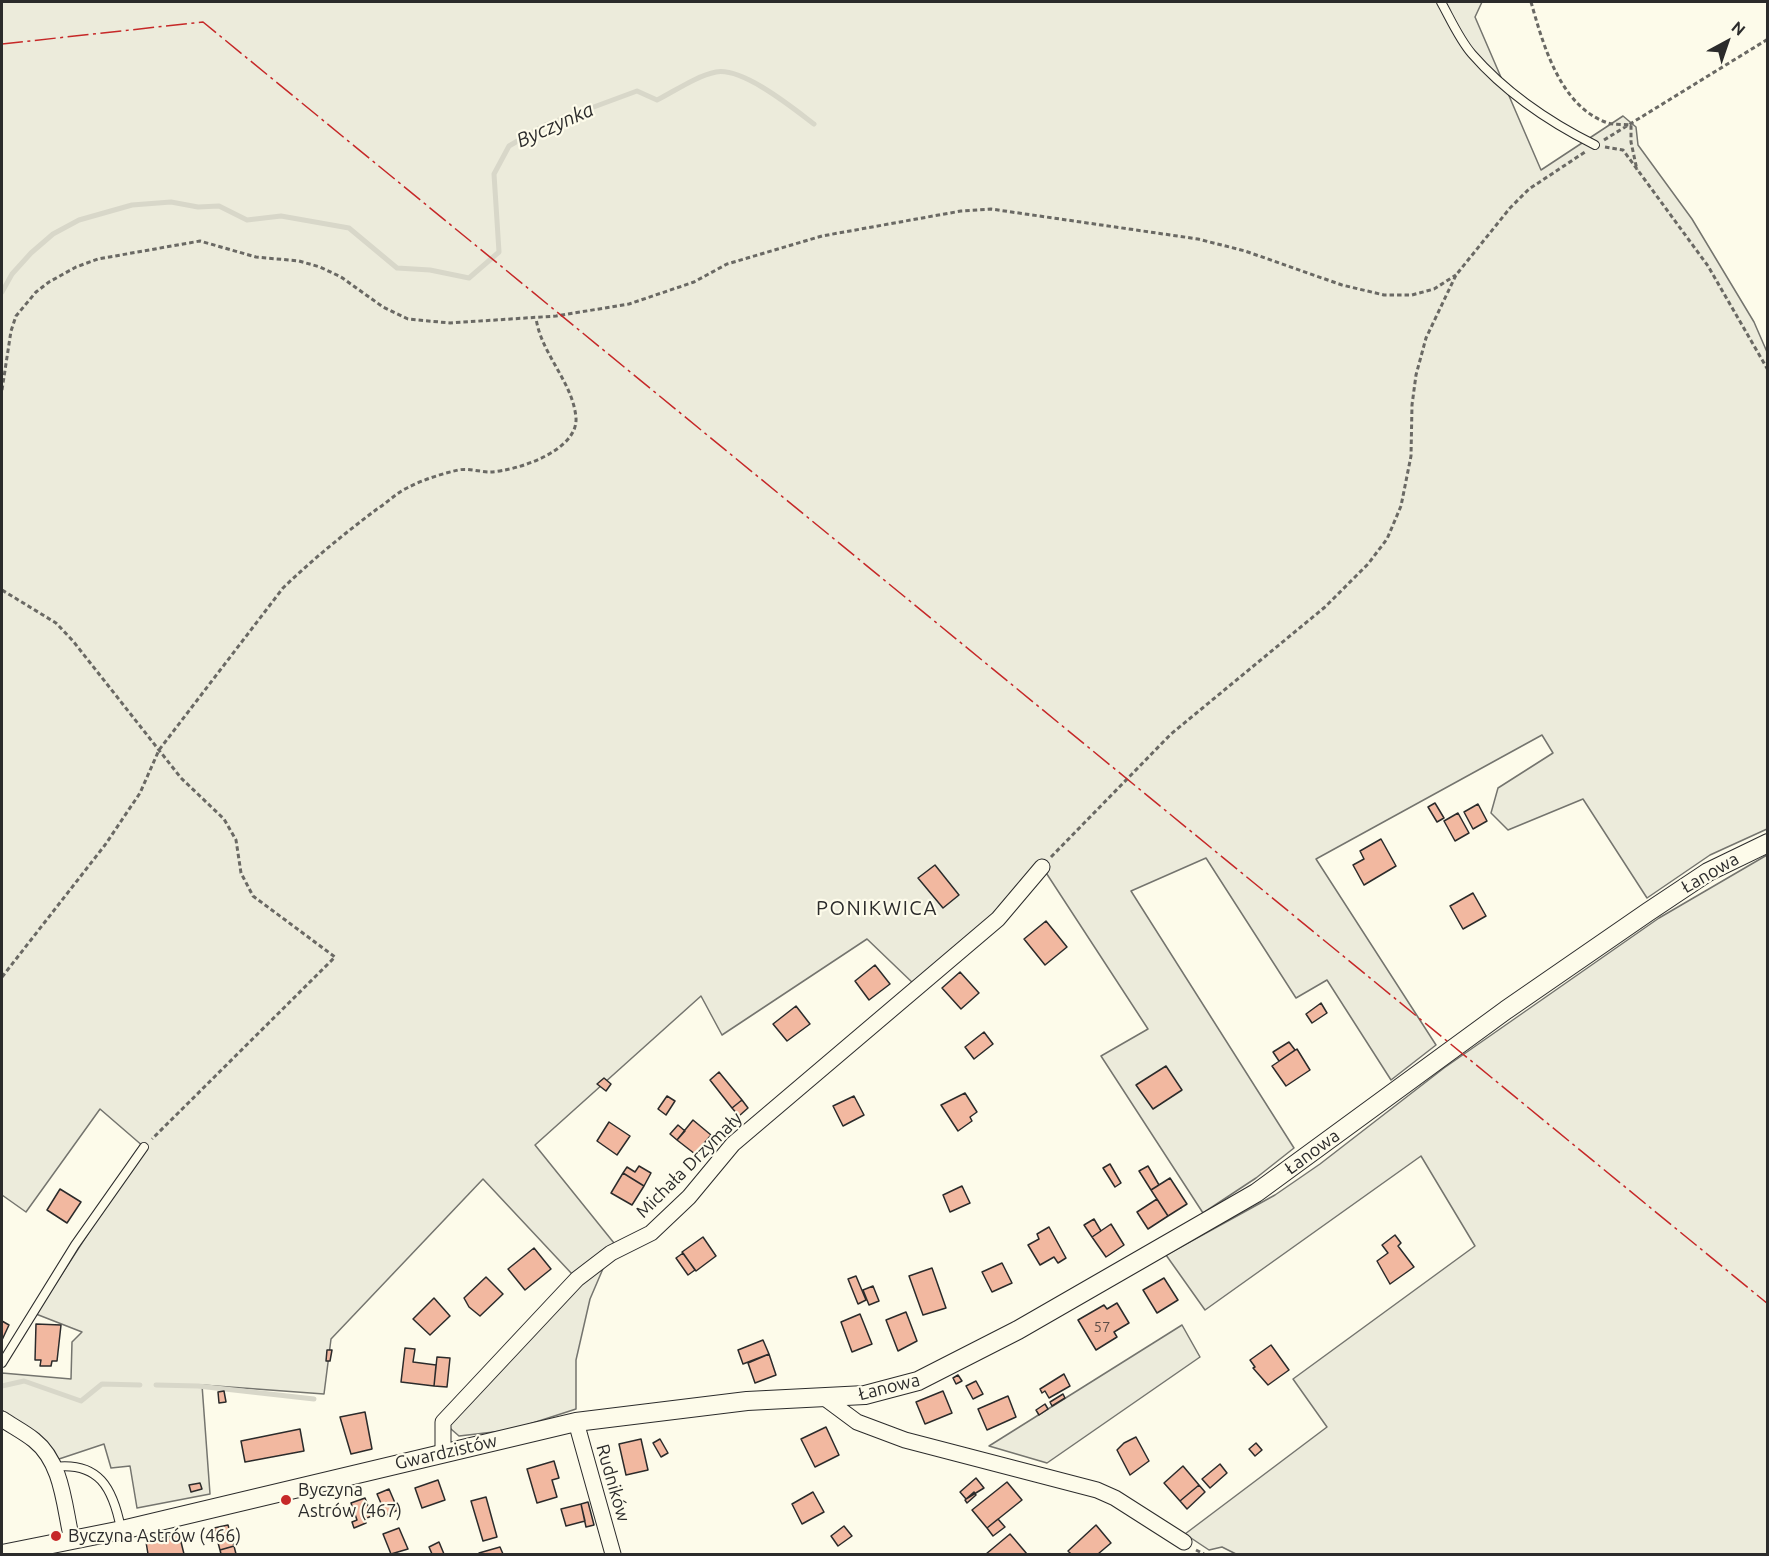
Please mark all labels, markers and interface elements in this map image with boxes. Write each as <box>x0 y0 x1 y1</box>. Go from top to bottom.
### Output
north arrow <box>1697 12 1757 72</box>
text: N <box>1728 17 1749 39</box>
water label: Byczynka <box>513 97 597 153</box>
street label: Łanowa <box>1677 848 1743 898</box>
district label: PONIKWICA <box>816 896 938 920</box>
street label: Michała Drzymały <box>632 1108 746 1222</box>
street label: Łanowa <box>1280 1125 1344 1179</box>
house number: 57 <box>1094 1318 1110 1336</box>
street label: Łanowa <box>856 1369 922 1405</box>
street label: Gwardzistów <box>393 1430 499 1474</box>
street label: Rudników <box>592 1442 634 1524</box>
place label: Byczyna Astrów (467) <box>298 1479 402 1522</box>
marker: Byczyna Astrów (467) <box>279 1493 293 1507</box>
place label: Byczyna Astrów (466) <box>68 1525 241 1547</box>
marker: Byczyna Astrów (466) <box>49 1529 63 1543</box>

